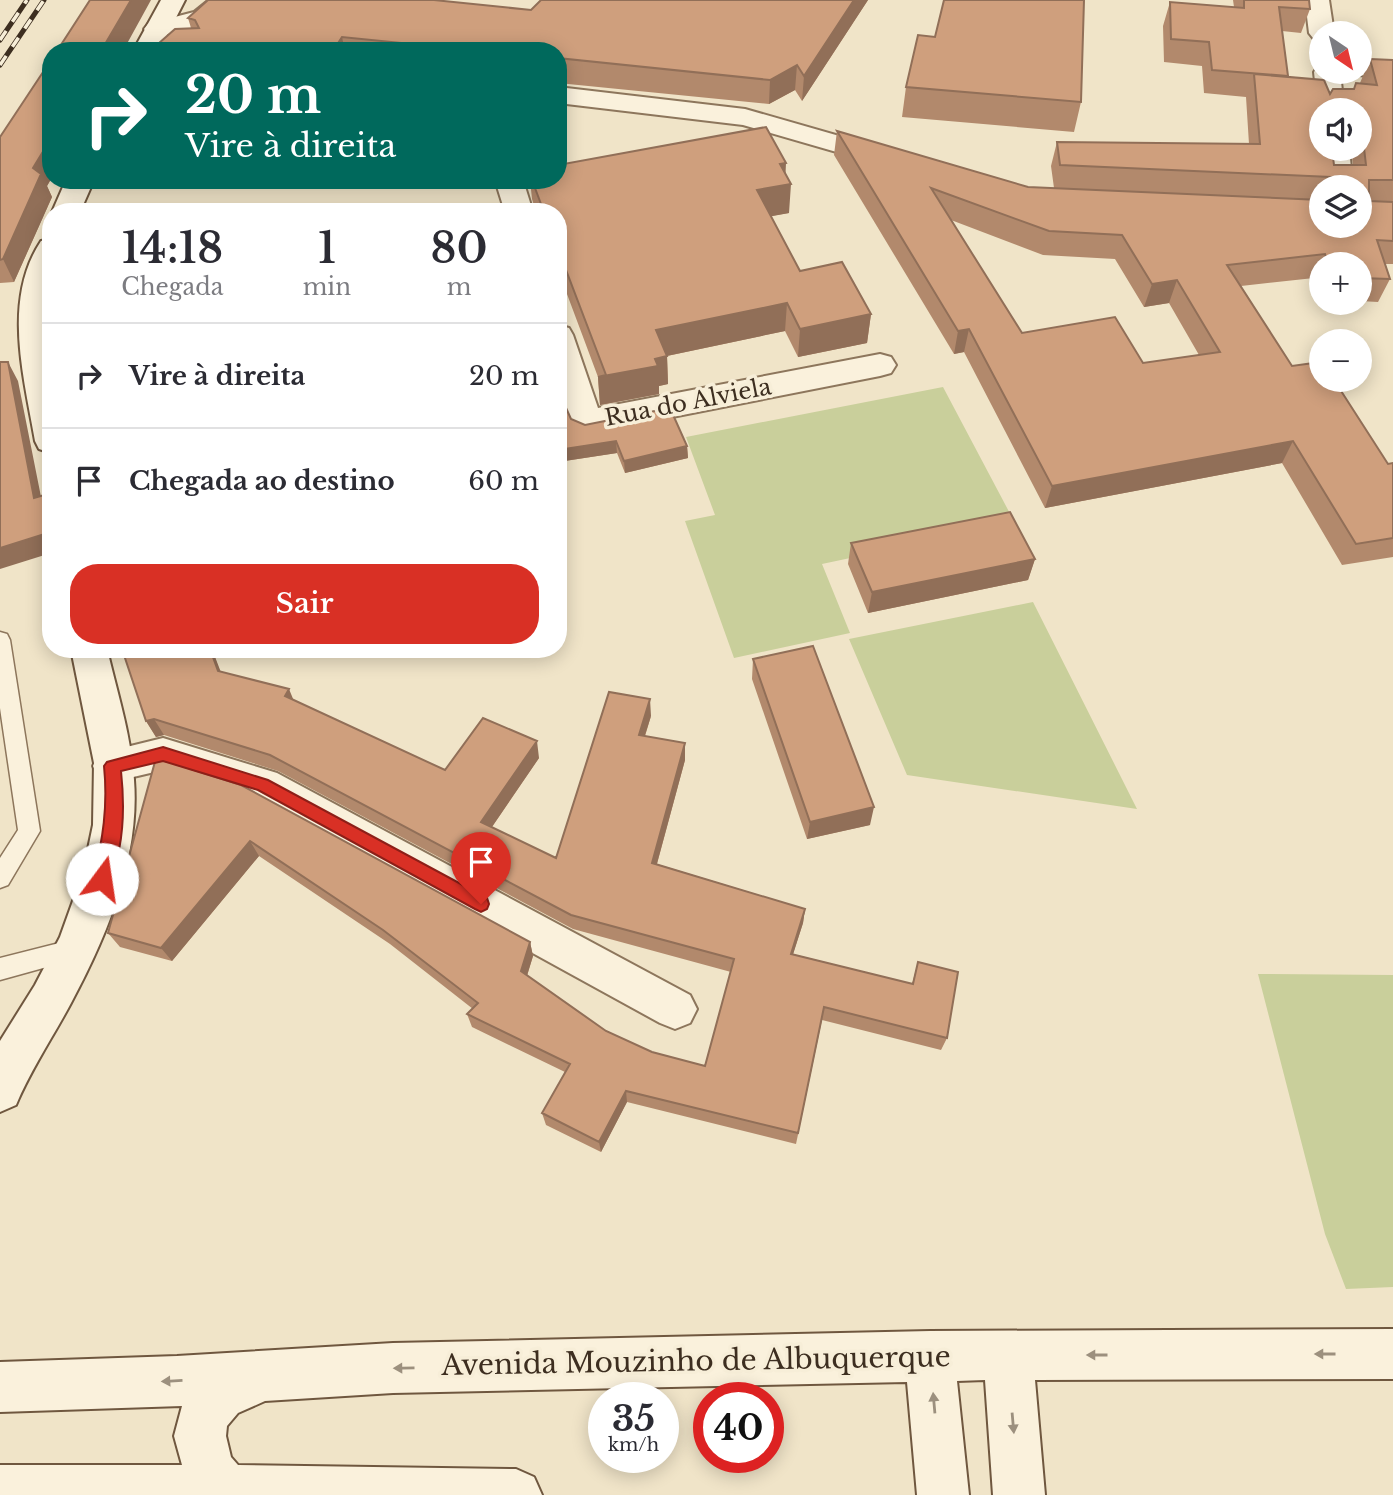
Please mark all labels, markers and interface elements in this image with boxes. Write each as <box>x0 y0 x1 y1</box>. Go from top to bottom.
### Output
north arrow <box>1309 21 1372 84</box>
map controls <box>1309 21 1372 392</box>
text: 20 m <box>185 65 321 126</box>
icon: right <box>70 70 161 161</box>
button: sound <box>1309 98 1372 161</box>
text: Vire à direita <box>185 126 396 166</box>
button: layers <box>1309 175 1372 238</box>
text: 14:18 <box>121 222 223 274</box>
text: 1 <box>318 222 336 274</box>
text: 80 <box>430 222 488 274</box>
button: + <box>1309 252 1372 315</box>
text: Chegada <box>121 273 223 301</box>
text: min <box>303 273 351 301</box>
text: m <box>447 273 471 301</box>
button: − <box>1309 329 1372 392</box>
icon: right <box>70 357 108 395</box>
text: Vire à direita <box>129 360 305 392</box>
text: 20 m <box>469 360 539 392</box>
street label: Rua do Alviela <box>602 372 774 432</box>
icon: arrive <box>70 462 108 500</box>
text: Chegada ao destino <box>129 465 395 497</box>
text: 60 m <box>468 465 539 497</box>
button: Sair <box>70 564 539 644</box>
pin <box>451 832 511 904</box>
position arrow <box>65 842 139 916</box>
icon: arrive <box>462 843 500 881</box>
street label: Avenida Mouzinho de Albuquerque <box>440 1339 951 1383</box>
one-way arrow <box>1314 1348 1336 1360</box>
one-way arrow <box>1086 1349 1108 1361</box>
one-way arrow <box>393 1362 415 1373</box>
one-way arrow <box>161 1376 183 1387</box>
speed limit sign: 40 <box>693 1382 784 1473</box>
one-way arrow <box>928 1391 939 1413</box>
text: 35 <box>612 1397 655 1440</box>
one-way arrow <box>1008 1412 1019 1434</box>
text: km/h <box>608 1434 659 1456</box>

